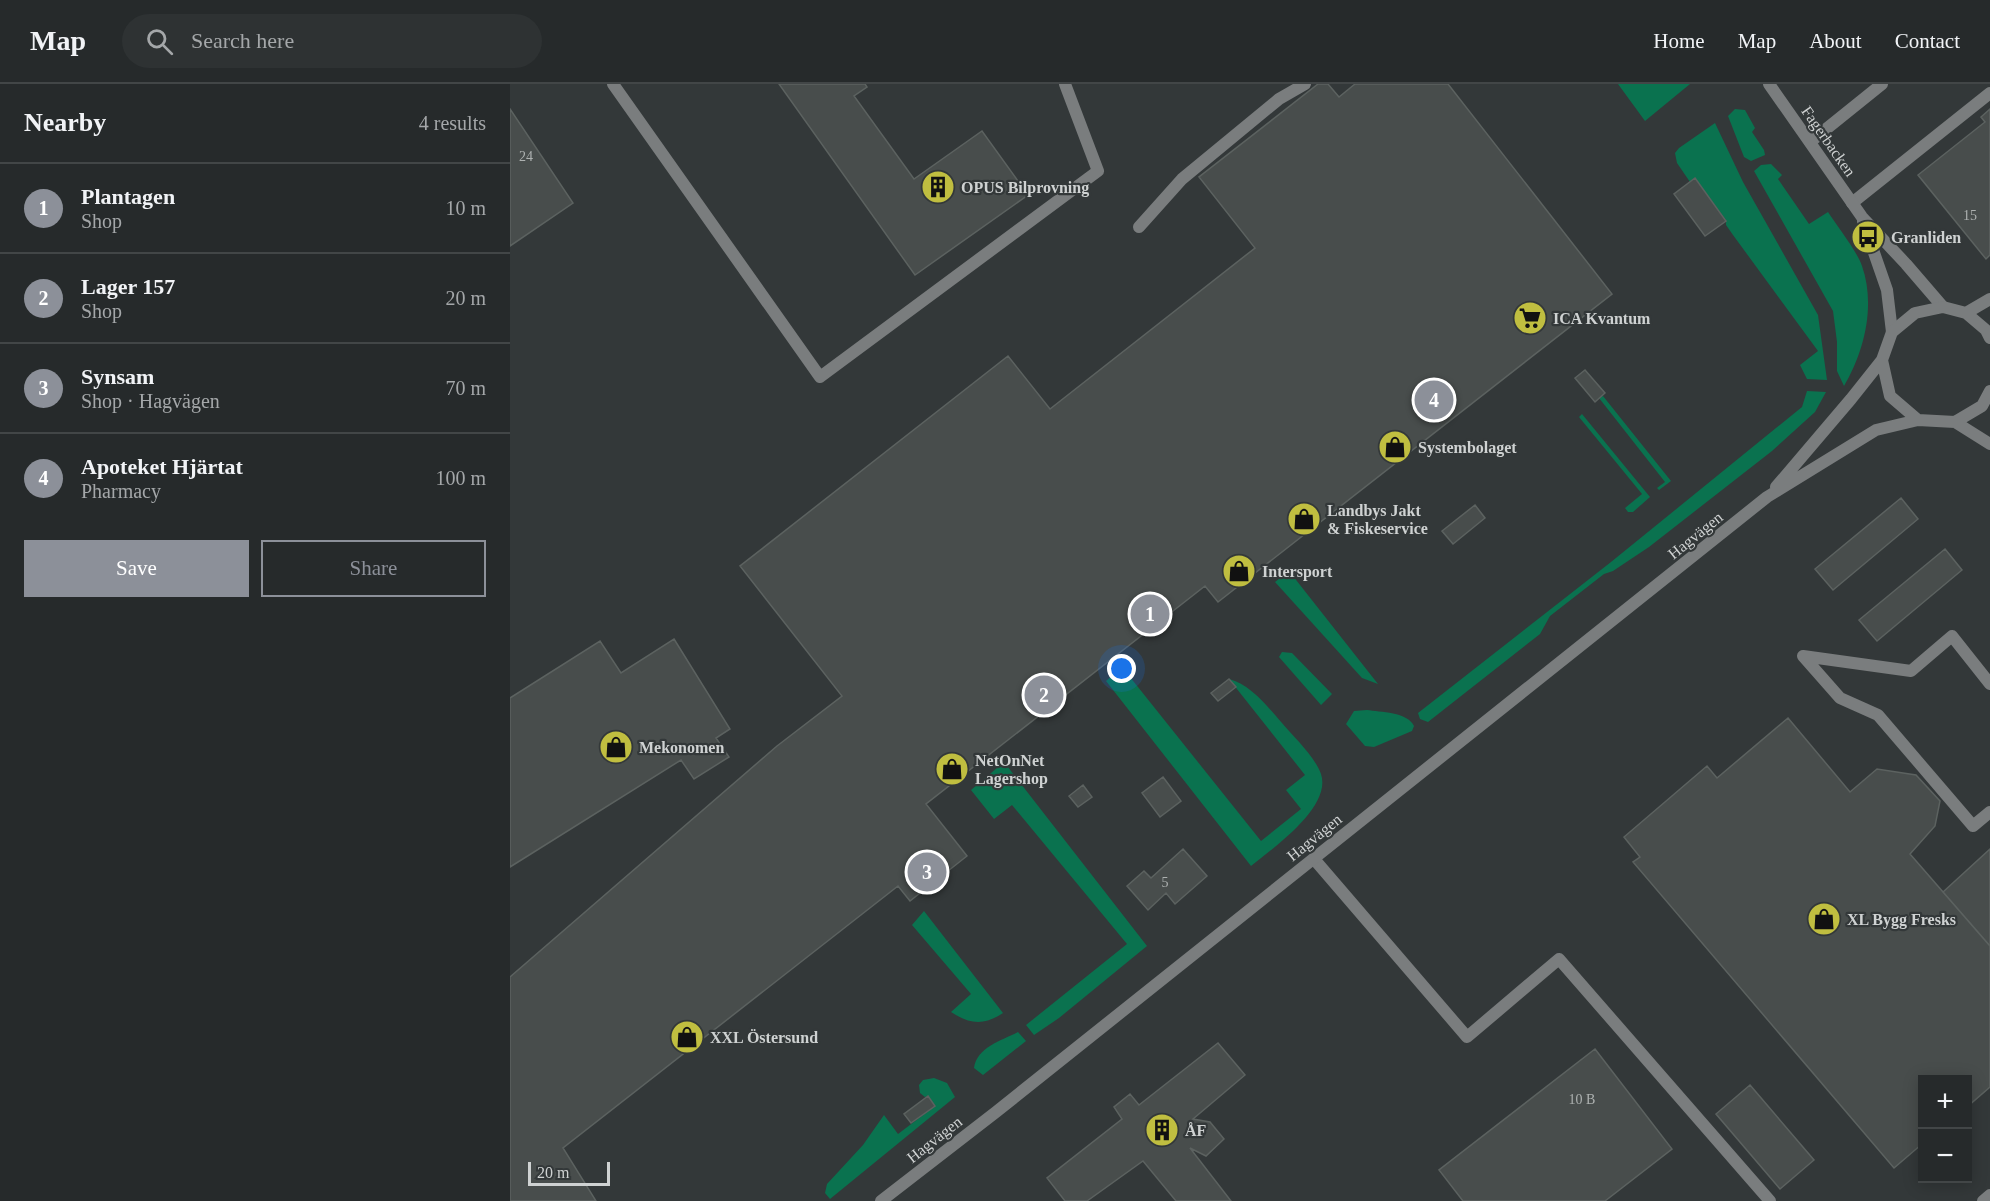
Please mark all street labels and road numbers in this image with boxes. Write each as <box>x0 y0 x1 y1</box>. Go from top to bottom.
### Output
street label: Fagerbacken <box>1797 103 1859 180</box>
street label: Hagvägen <box>1665 508 1726 563</box>
street label: Hagvägen <box>1284 810 1345 865</box>
street label: Hagvägen <box>904 1113 966 1167</box>

